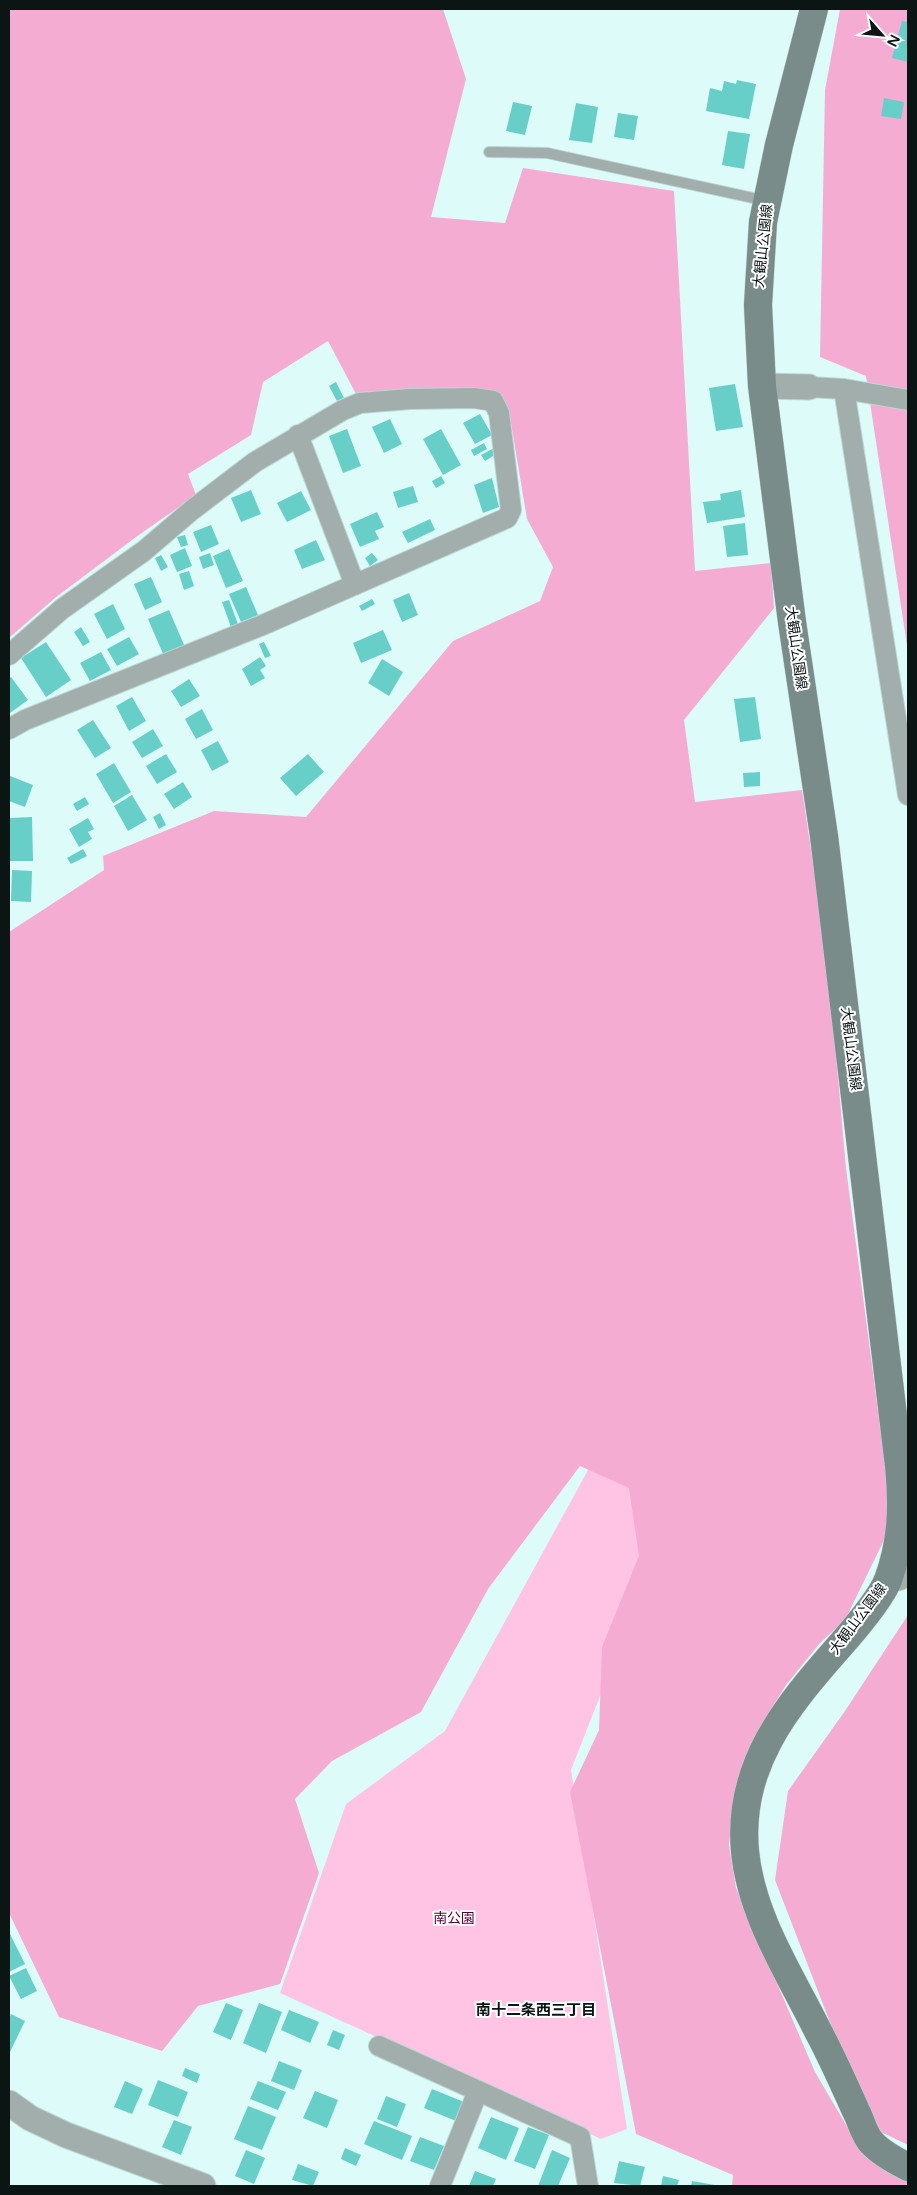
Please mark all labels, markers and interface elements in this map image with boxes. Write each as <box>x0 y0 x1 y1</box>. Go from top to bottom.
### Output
north arrow <box>857 10 907 60</box>
text: N <box>883 32 903 50</box>
street label: 大観山公園線 <box>750 203 776 289</box>
street label: 大観山公園線 <box>782 605 810 691</box>
street label: 大観山公園線 <box>837 1006 865 1092</box>
street label: 大観山公園線 <box>826 1580 890 1658</box>
park label: 南公園 <box>433 1910 475 1927</box>
district label: 南十二条西三丁目 <box>476 2001 596 2019</box>

